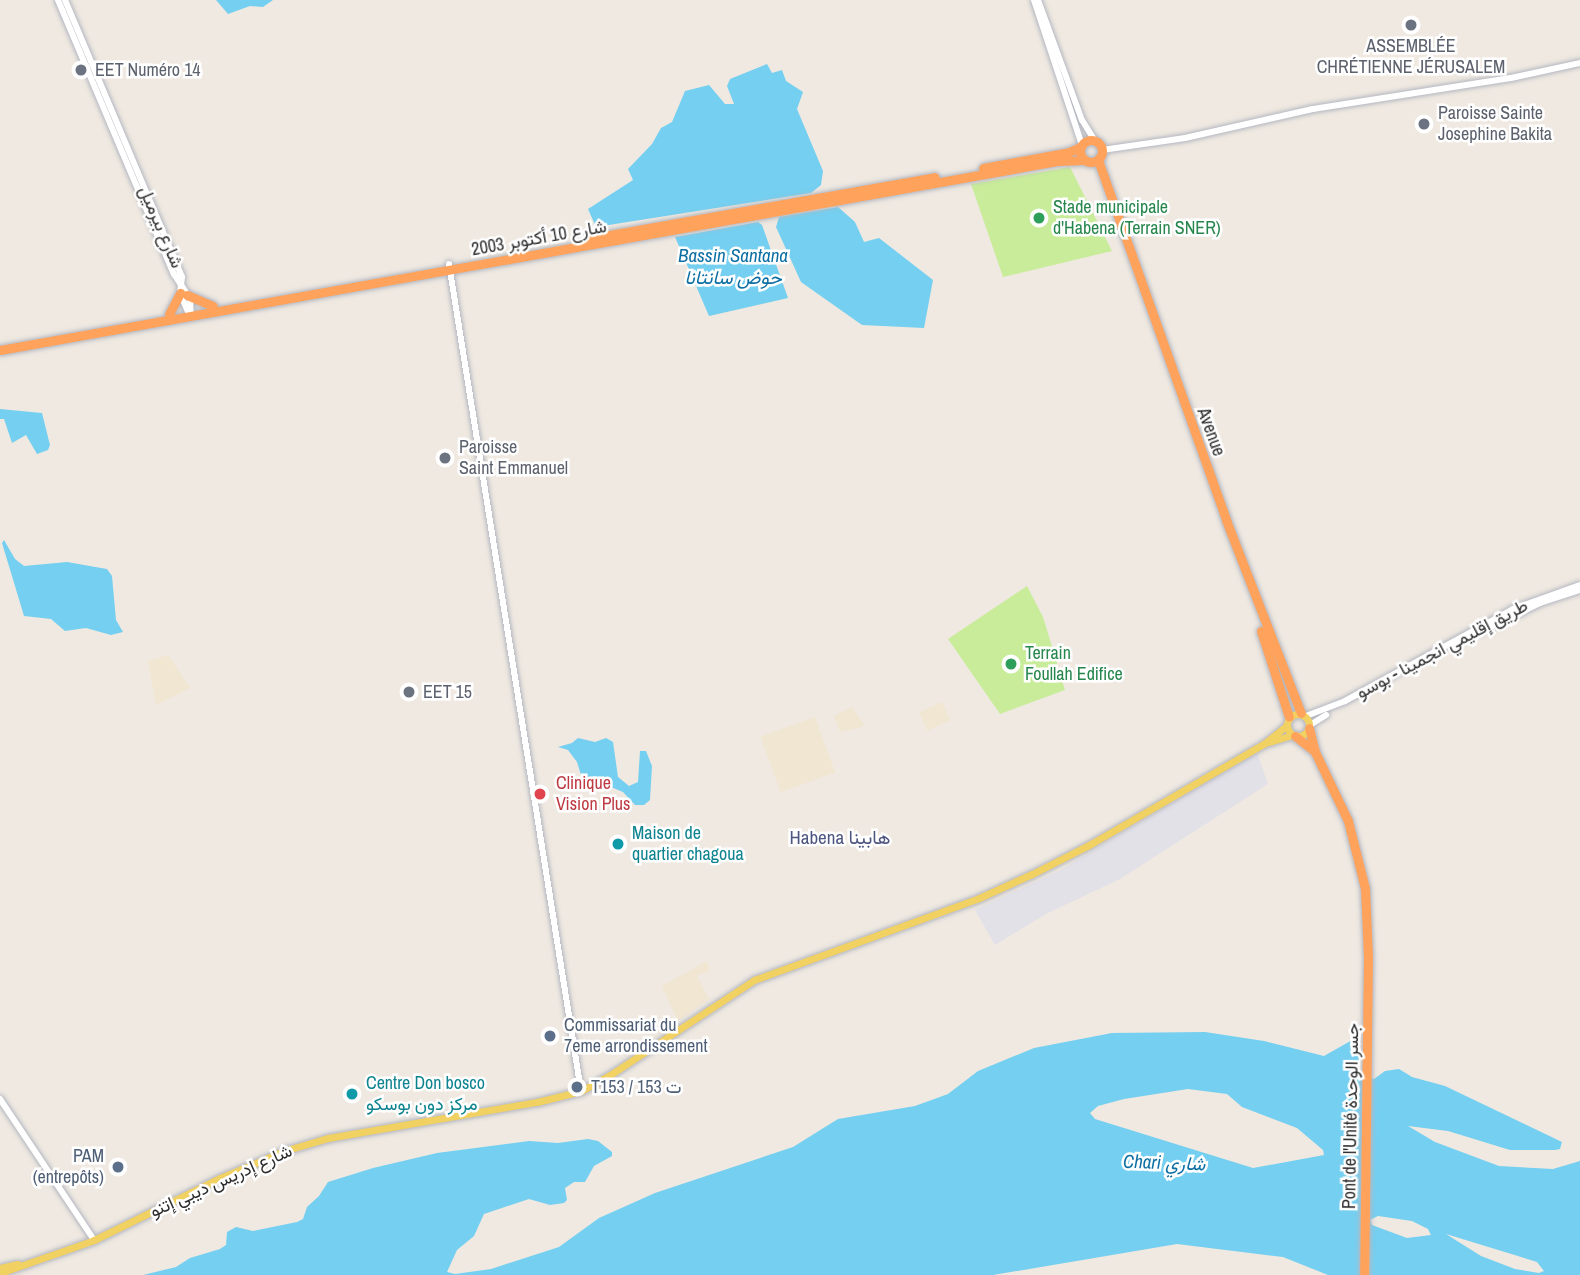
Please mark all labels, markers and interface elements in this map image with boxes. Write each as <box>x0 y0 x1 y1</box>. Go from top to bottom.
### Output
marker: ASSEMBLÉE CHRÉTIENNE JÉRUSALEM <box>1403 17 1419 33</box>
place label: ASSEMBLÉE CHRÉTIENNE JÉRUSALEM <box>1317 36 1505 78</box>
place label: EET Numéro 14 <box>95 59 201 81</box>
marker: EET Numéro 14 <box>73 62 89 78</box>
place label: Paroisse Sainte Josephine Bakita <box>1438 103 1552 146</box>
marker: Paroisse Sainte Josephine Bakita <box>1416 116 1432 132</box>
street label: شارع بيرميل <box>134 183 188 271</box>
place label: Stade municipale d'Habena (Terrain SNER) <box>1053 197 1221 240</box>
marker: Stade municipale d'Habena (Terrain SNER) <box>1031 210 1047 226</box>
street label: شارع 10 أكتوبر 2003 <box>470 216 608 260</box>
water label: Bassin Santana حوض سانتانا <box>678 245 788 289</box>
street label: Avenue <box>1192 405 1230 459</box>
place label: Paroisse Saint Emmanuel <box>459 437 568 480</box>
marker: Paroisse Saint Emmanuel <box>437 450 453 466</box>
street label: طريق إقليمي انجمينا - بوسو <box>1353 595 1531 703</box>
place label: Terrain Foullah Edifice <box>1025 643 1123 686</box>
marker: Terrain Foullah Edifice <box>1003 656 1019 672</box>
place label: EET 15 <box>423 681 472 703</box>
marker: EET 15 <box>401 684 417 700</box>
place label: Clinique Vision Plus <box>556 773 630 816</box>
marker: Clinique Vision Plus <box>530 784 550 804</box>
place label: Maison de quartier chagoua <box>632 823 744 866</box>
district label: Habena هابينا <box>790 827 890 849</box>
marker: Maison de quartier chagoua <box>610 836 626 852</box>
place label: Commissariat du 7eme arrondissement <box>564 1015 708 1058</box>
street label: Pont de l'Unité جسر الوحدة <box>1339 1023 1363 1209</box>
marker: Commissariat du 7eme arrondissement <box>542 1028 558 1044</box>
place label: Centre Don bosco مركز دون بوسكو <box>366 1073 485 1116</box>
place label: T153 / ت 153 <box>591 1076 681 1098</box>
marker: T153 / ت 153 <box>569 1079 585 1095</box>
marker: Centre Don bosco مركز دون بوسكو <box>344 1086 360 1102</box>
street label: شارع إدريس ديبي إتنو <box>147 1140 295 1222</box>
place label: PAM (entrepôts) <box>33 1146 104 1188</box>
water label: Chari شاري <box>1122 1150 1206 1176</box>
marker: PAM (entrepôts) <box>110 1159 126 1175</box>

